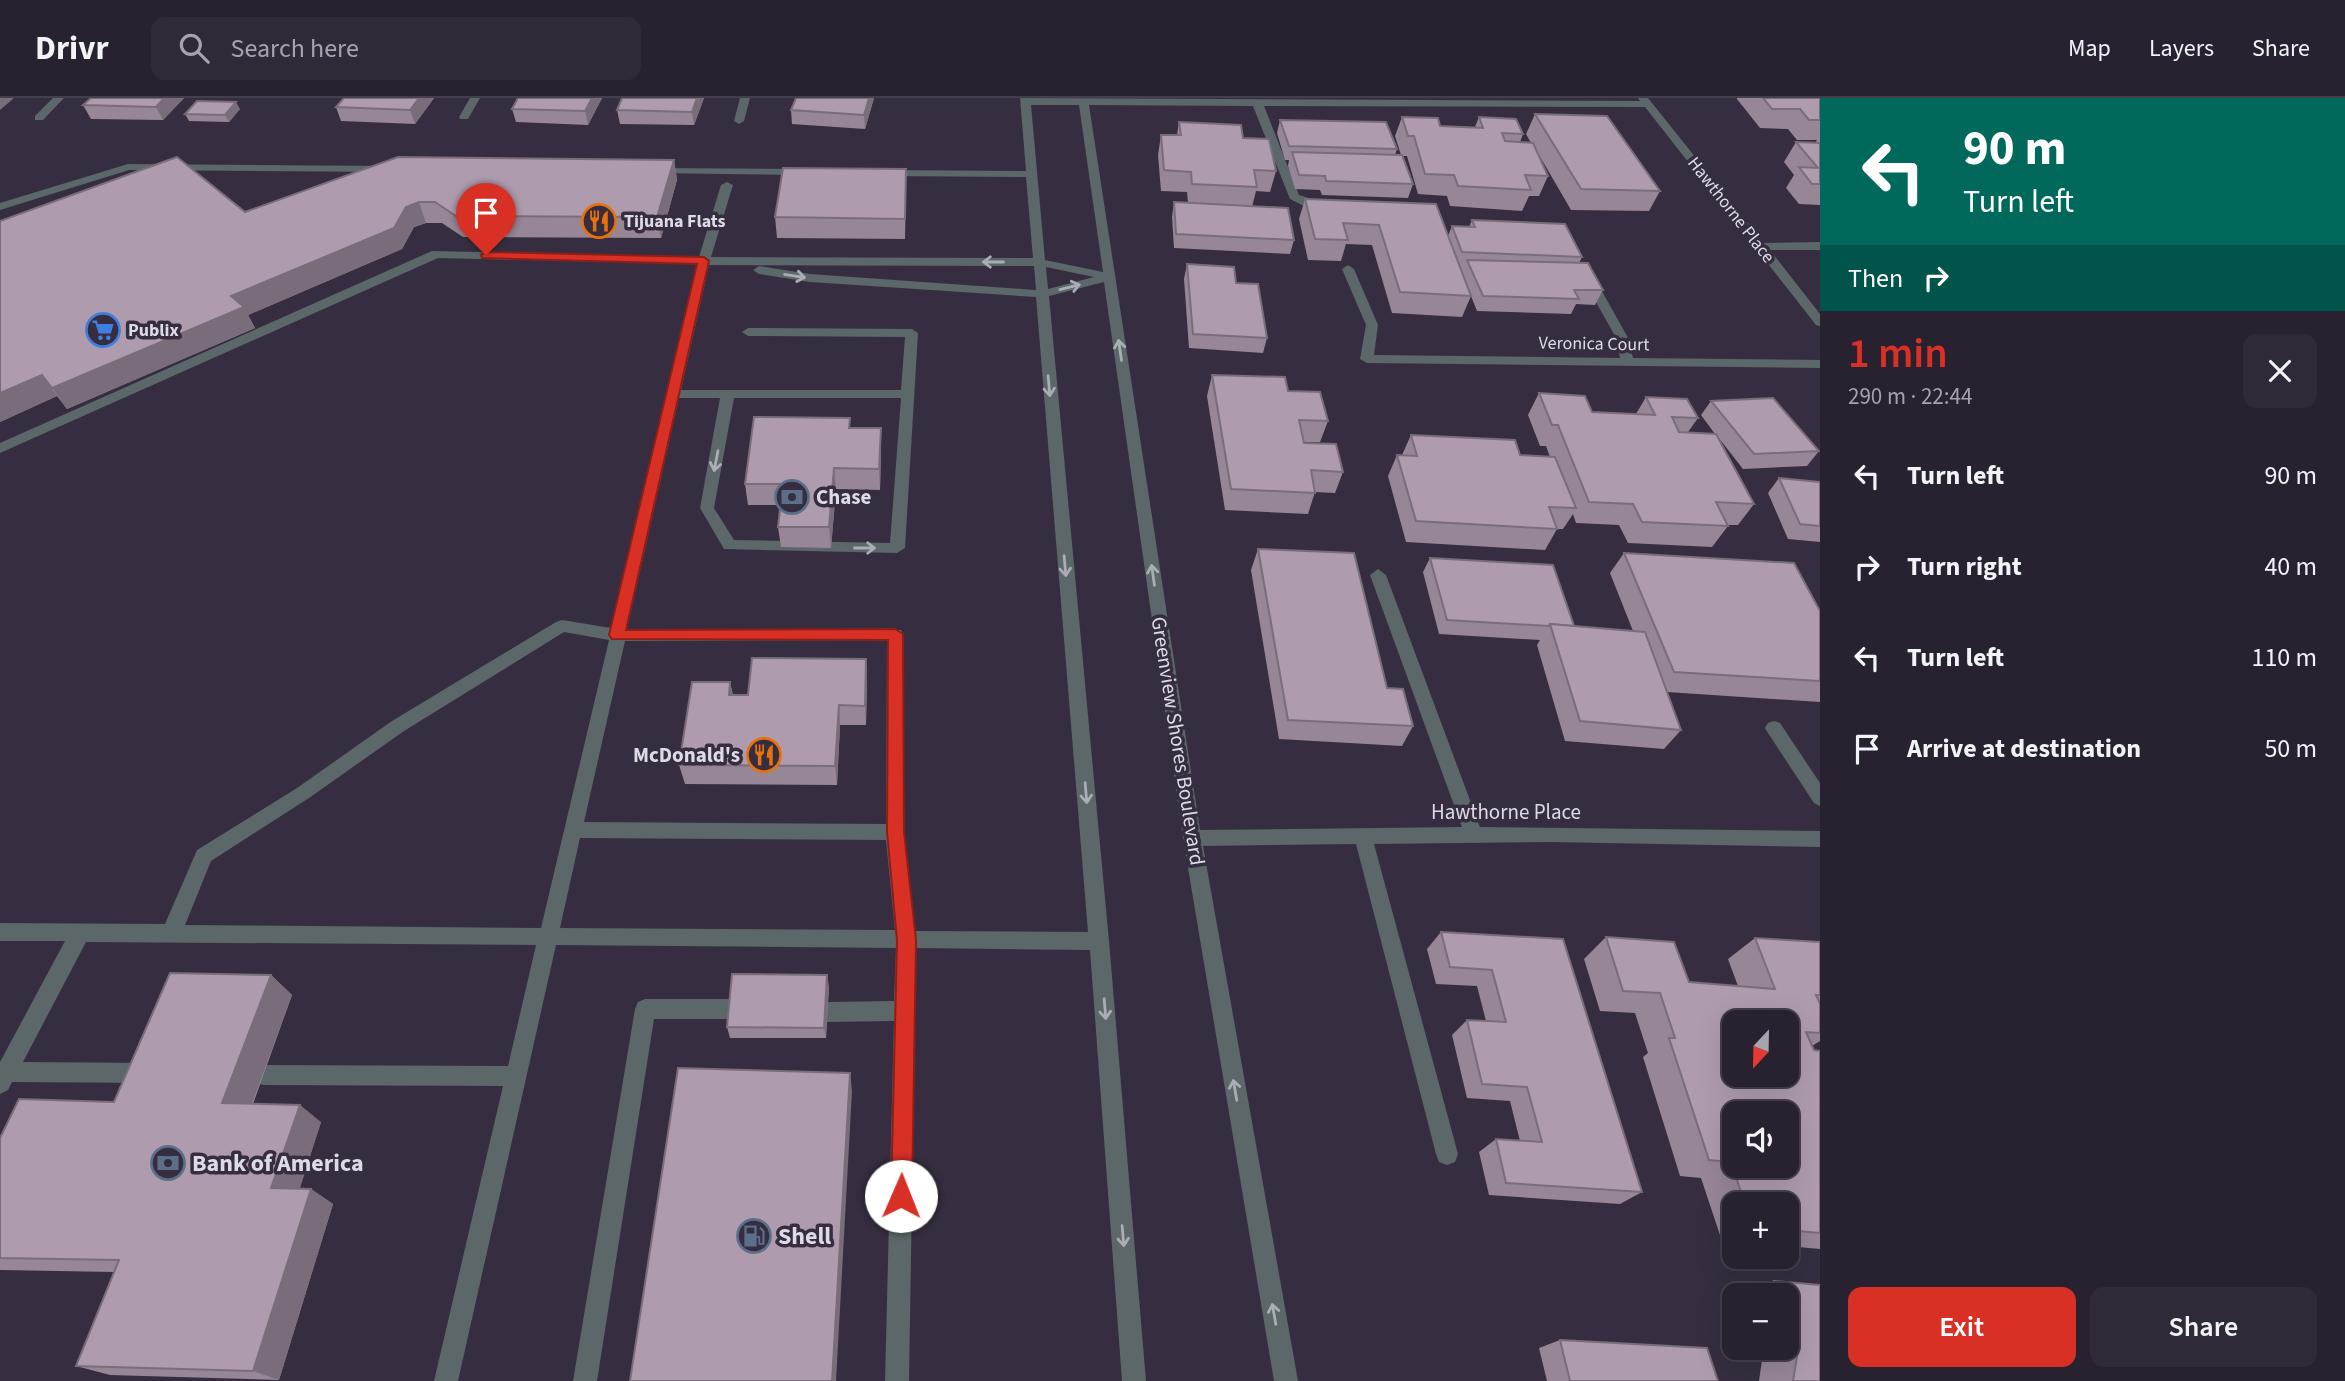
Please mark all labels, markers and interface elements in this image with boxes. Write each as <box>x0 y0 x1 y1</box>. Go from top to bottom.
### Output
search box <box>151 17 641 80</box>
text: Drivr <box>35 25 109 72</box>
icon: search <box>175 29 213 67</box>
text: Search here <box>231 30 359 67</box>
text: Map <box>2068 31 2111 66</box>
text: Layers <box>2149 31 2214 66</box>
text: Share <box>2252 31 2310 66</box>
text: 90 m <box>1963 114 2067 184</box>
icon: left <box>1848 126 1939 217</box>
street label: Hawthorne Place <box>1682 152 1780 268</box>
text: Turn left <box>1963 179 2074 225</box>
pin <box>456 183 516 255</box>
icon: arrive <box>467 194 505 232</box>
restaurant icon: Tijuana Flats <box>580 202 618 240</box>
place label: Tijuana Flats <box>624 209 726 234</box>
one-way arrow <box>982 255 1005 269</box>
icon: right <box>1917 259 1955 297</box>
text: Then <box>1848 260 1903 297</box>
one-way arrow <box>783 269 806 282</box>
one-way arrow <box>1058 280 1081 293</box>
supermarket icon: Publix <box>84 311 122 349</box>
place label: Publix <box>128 318 179 343</box>
text: 1 min <box>1848 324 1948 384</box>
street label: Veronica Court <box>1538 331 1650 357</box>
button: close <box>2243 334 2317 408</box>
one-way arrow <box>1113 339 1126 362</box>
one-way arrow <box>1043 374 1056 397</box>
text: 290 m · 22:44 <box>1848 380 1972 413</box>
one-way arrow <box>708 449 722 472</box>
icon: left <box>1848 457 1886 495</box>
text: Turn left <box>1907 457 2004 494</box>
text: 90 m <box>2264 457 2317 494</box>
bank icon: Chase <box>773 478 811 516</box>
place label: Chase <box>816 482 872 512</box>
one-way arrow <box>853 541 876 555</box>
icon: right <box>1848 548 1886 586</box>
text: Turn right <box>1907 548 2022 585</box>
text: 40 m <box>2264 548 2317 585</box>
one-way arrow <box>1059 554 1072 577</box>
one-way arrow <box>1146 564 1159 587</box>
street label: Greenview Shores Boulevard <box>1144 614 1212 868</box>
icon: left <box>1848 639 1886 677</box>
text: Turn left <box>1907 639 2004 676</box>
text: 110 m <box>2251 639 2317 676</box>
icon: arrive <box>1848 730 1886 768</box>
text: Arrive at destination <box>1907 730 2141 767</box>
text: 50 m <box>2264 730 2317 767</box>
restaurant icon: McDonald's <box>745 736 783 774</box>
place label: McDonald's <box>633 740 740 770</box>
one-way arrow <box>1080 781 1093 803</box>
street label: Hawthorne Place <box>1431 797 1581 827</box>
one-way arrow <box>1099 997 1112 1020</box>
north arrow <box>1722 1010 1799 1087</box>
map controls <box>1722 1010 1799 1360</box>
one-way arrow <box>1228 1079 1242 1102</box>
button: sound <box>1722 1101 1799 1178</box>
bank icon: Bank of America <box>149 1144 187 1182</box>
place label: Bank of America <box>192 1146 364 1181</box>
position arrow <box>864 1159 938 1233</box>
button: + <box>1722 1192 1799 1269</box>
fuel station icon: Shell <box>735 1217 773 1255</box>
place label: Shell <box>778 1219 831 1254</box>
one-way arrow <box>1117 1224 1130 1247</box>
button: − <box>1722 1283 1799 1360</box>
button: Exit <box>1848 1287 2076 1367</box>
button: Share <box>2090 1287 2317 1367</box>
one-way arrow <box>1267 1303 1281 1326</box>

